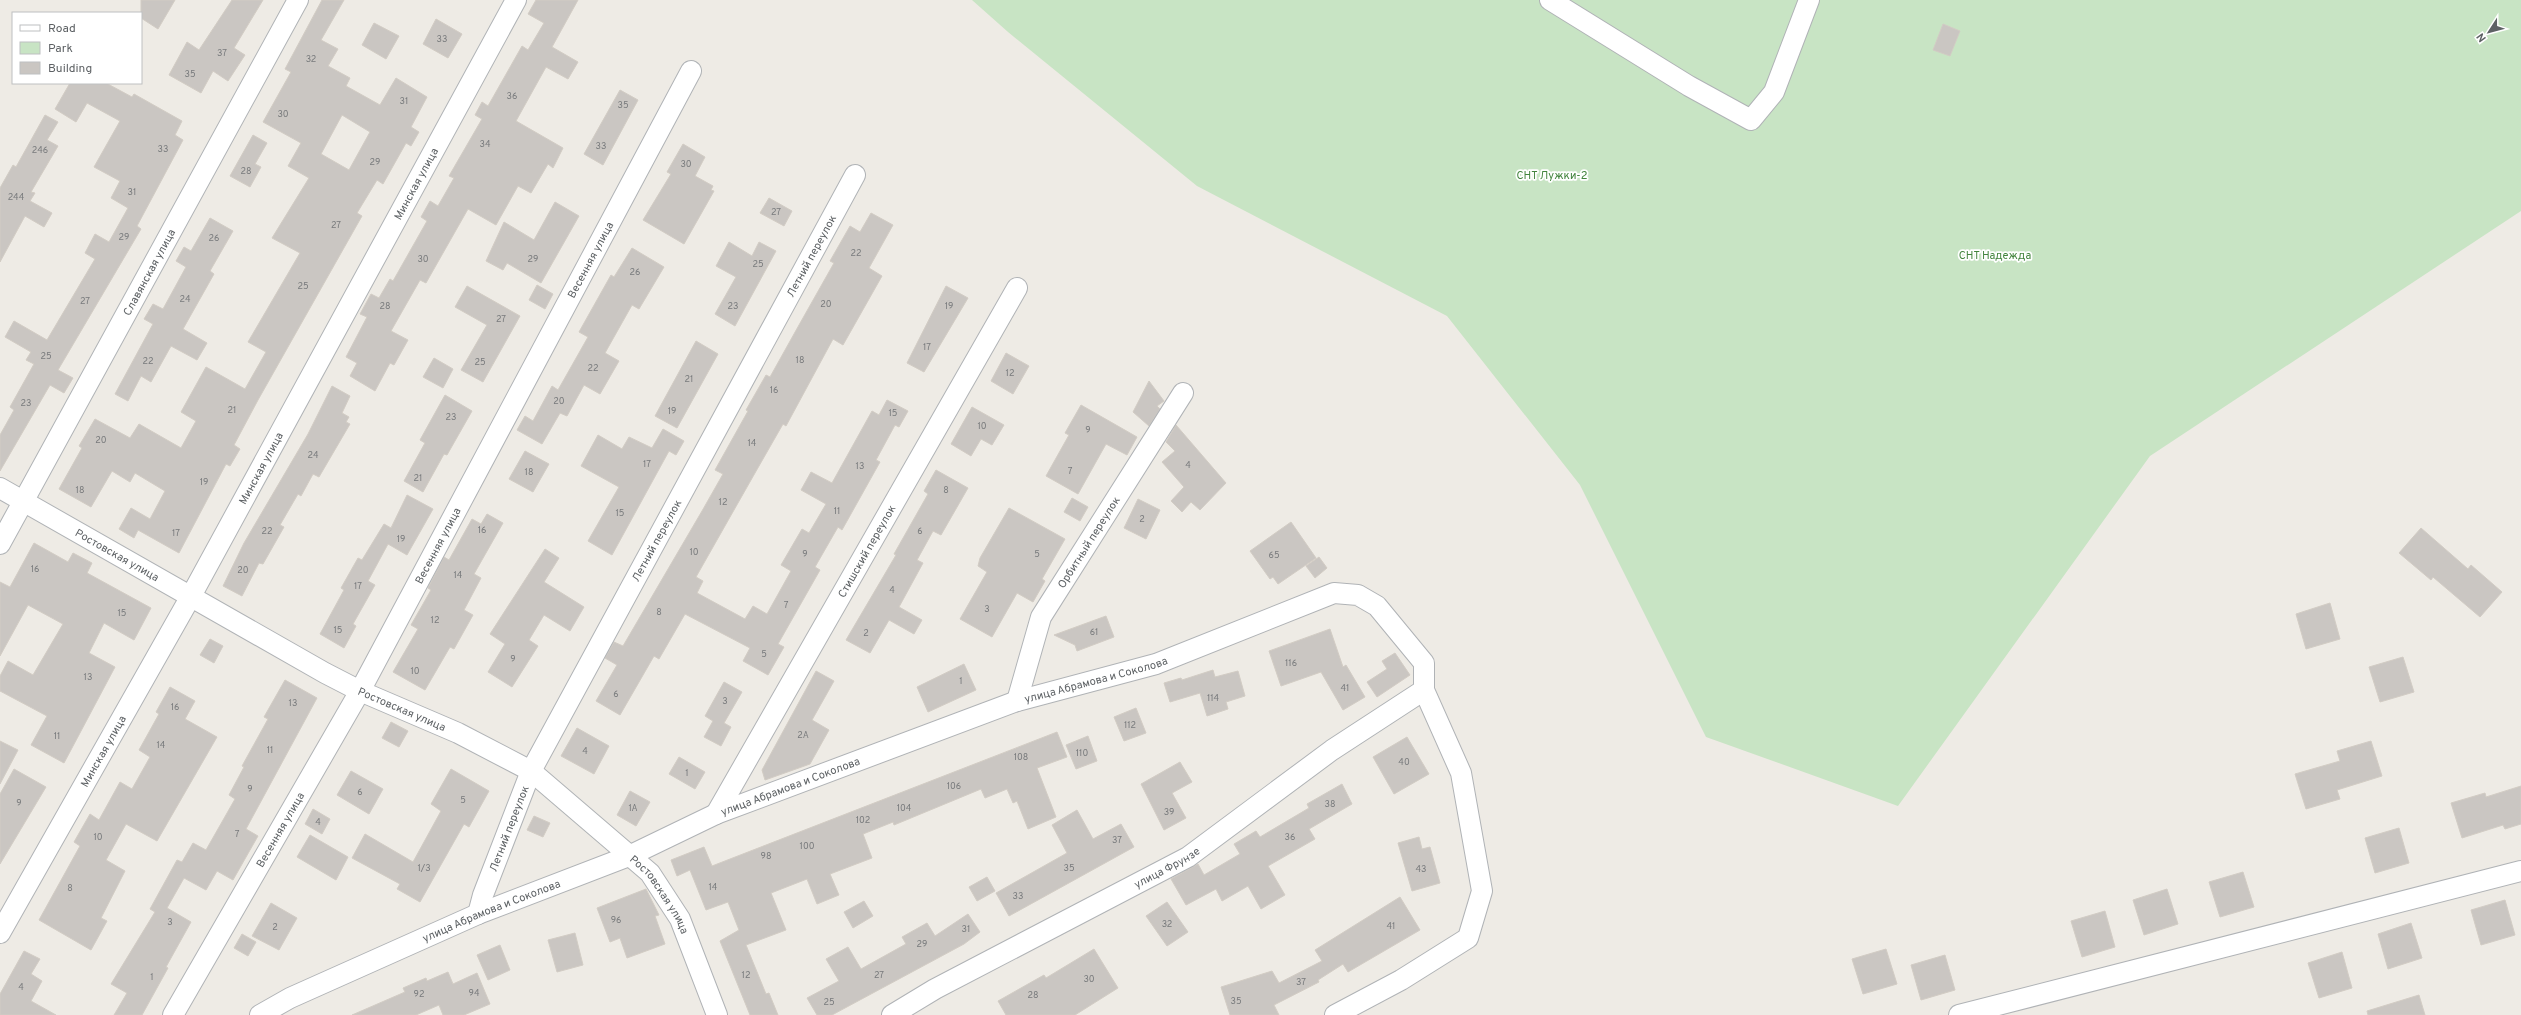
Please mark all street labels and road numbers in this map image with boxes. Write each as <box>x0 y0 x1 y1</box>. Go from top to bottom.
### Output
street label: Минская улица <box>391 145 442 223</box>
street label: Летний переулок <box>784 213 840 300</box>
street label: Весенняя улица <box>565 219 617 301</box>
street label: Славянская улица <box>120 227 179 318</box>
street label: Минская улица <box>236 430 287 507</box>
street label: Орбитный переулок <box>1055 494 1124 591</box>
street label: Летний переулок <box>629 497 685 584</box>
street label: Стишский переулок <box>835 503 899 600</box>
street label: Весенняя улица <box>412 505 465 587</box>
street label: Ростовская улица <box>72 526 162 585</box>
street label: улица Абрамова и Соколова <box>1023 654 1170 707</box>
street label: Ростовская улица <box>355 685 448 735</box>
street label: Минская улица <box>78 713 130 790</box>
street label: улица Абрамова и Соколова <box>719 754 862 820</box>
street label: Летний переулок <box>487 784 533 874</box>
street label: Весенняя улица <box>254 790 308 870</box>
street label: улица Фрунзе <box>1132 844 1203 892</box>
street label: Ростовская улица <box>626 853 691 936</box>
street label: улица Абрамова и Соколова <box>421 877 563 946</box>

